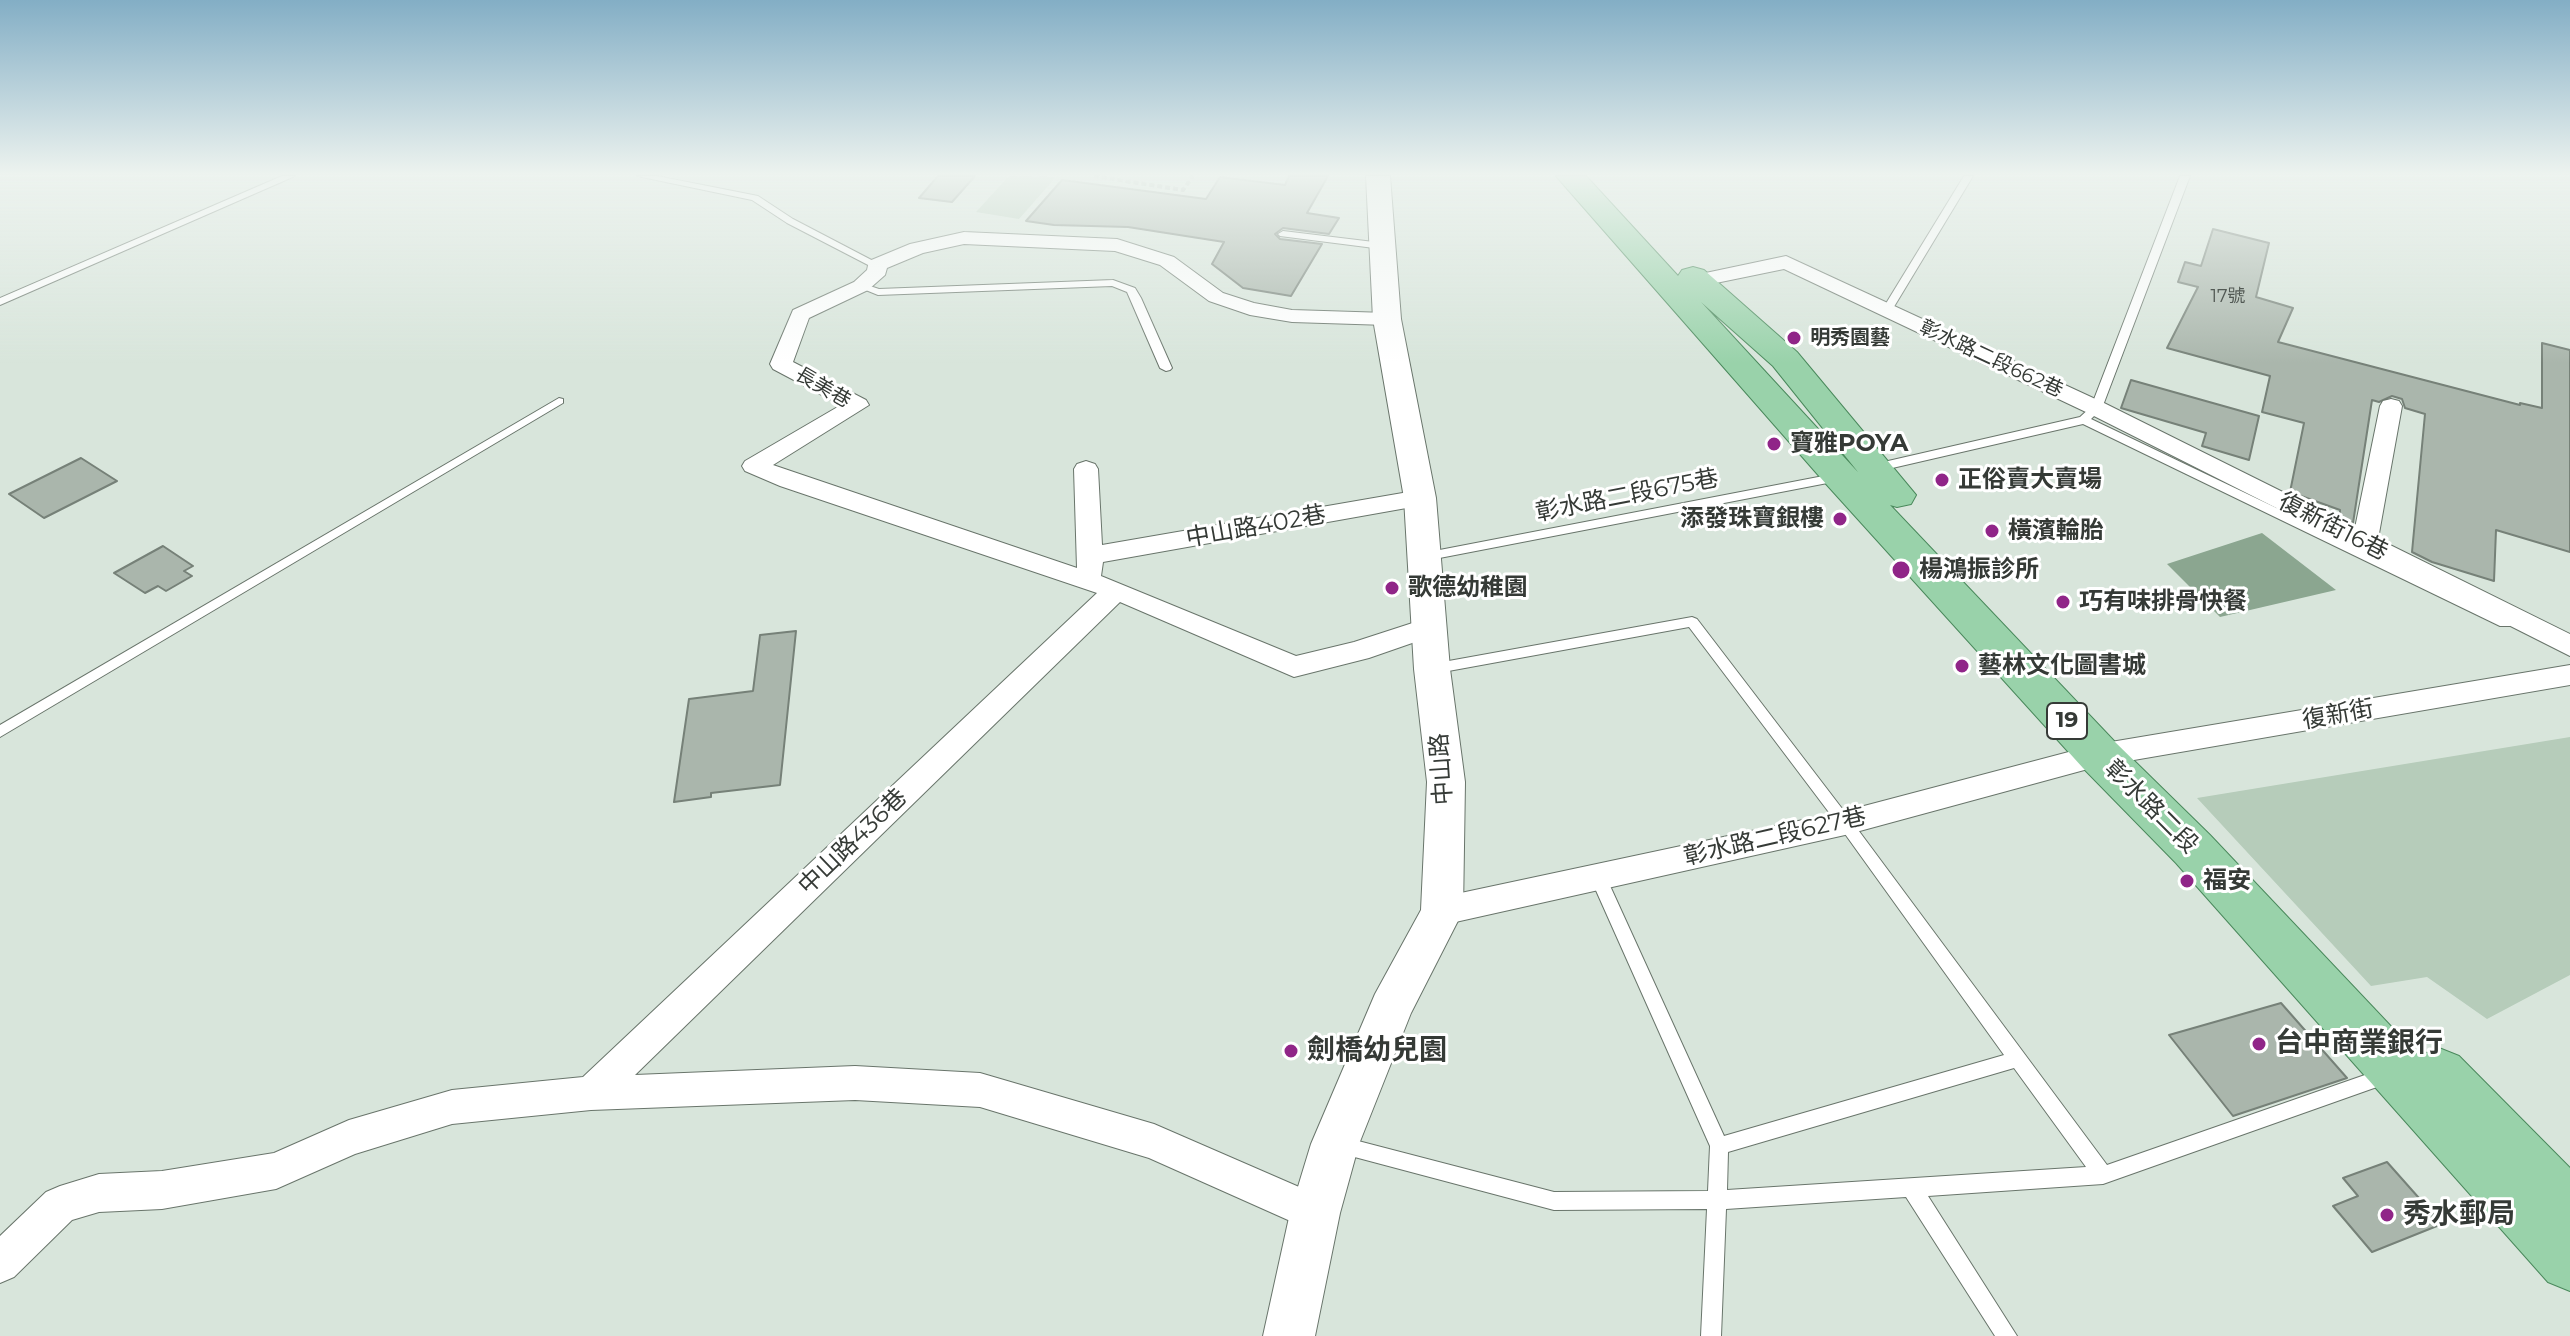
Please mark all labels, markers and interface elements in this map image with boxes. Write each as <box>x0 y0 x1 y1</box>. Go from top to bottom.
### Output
house number: 17號 <box>2210 286 2246 308</box>
street label: 彰水路二段662巷 <box>1915 315 2067 403</box>
place label: 明秀園藝 <box>1810 326 1890 350</box>
marker: 明秀園藝 <box>1785 329 1803 347</box>
street label: 長美巷 <box>791 363 855 413</box>
place label: 寶雅POYA <box>1790 430 1908 458</box>
marker: 寶雅POYA <box>1765 435 1783 453</box>
street label: 彰水路二段675巷 <box>1533 464 1721 528</box>
place label: 正俗賣大賣場 <box>1958 466 2102 494</box>
marker: 正俗賣大賣場 <box>1933 471 1951 489</box>
street label: 復新街16巷 <box>2273 487 2393 567</box>
street label: 中山路402巷 <box>1184 501 1328 553</box>
place label: 添發珠寶銀樓 <box>1680 505 1824 533</box>
marker: 添發珠寶銀樓 <box>1831 510 1849 528</box>
place label: 橫濱輪胎 <box>2008 517 2104 545</box>
marker: 橫濱輪胎 <box>1983 522 2001 540</box>
place label: 楊鴻振診所 <box>1919 556 2039 584</box>
marker: 楊鴻振診所 <box>1890 559 1912 581</box>
place label: 歌德幼稚園 <box>1408 574 1528 602</box>
marker: 歌德幼稚園 <box>1383 579 1401 597</box>
place label: 巧有味排骨快餐 <box>2079 588 2247 616</box>
marker: 巧有味排骨快餐 <box>2054 593 2072 611</box>
place label: 藝林文化圖書城 <box>1978 652 2146 680</box>
marker: 藝林文化圖書城 <box>1953 657 1971 675</box>
street label: 復新街 <box>2300 695 2376 735</box>
road number: 19 <box>2047 703 2087 739</box>
street label: 中山路 <box>1425 732 1459 806</box>
street label: 彰水路二段 <box>2098 754 2204 860</box>
street label: 中山路436巷 <box>793 783 913 901</box>
street label: 彰水路二段627巷 <box>1681 802 1869 872</box>
place label: 福安 <box>2203 867 2251 895</box>
marker: 福安 <box>2178 872 2196 890</box>
place label: 台中商業銀行 <box>2275 1027 2443 1061</box>
place label: 劍橋幼兒園 <box>1307 1034 1447 1068</box>
marker: 台中商業銀行 <box>2250 1035 2268 1053</box>
marker: 劍橋幼兒園 <box>1282 1042 1300 1060</box>
place label: 秀水郵局 <box>2403 1198 2515 1232</box>
marker: 秀水郵局 <box>2378 1206 2396 1224</box>

